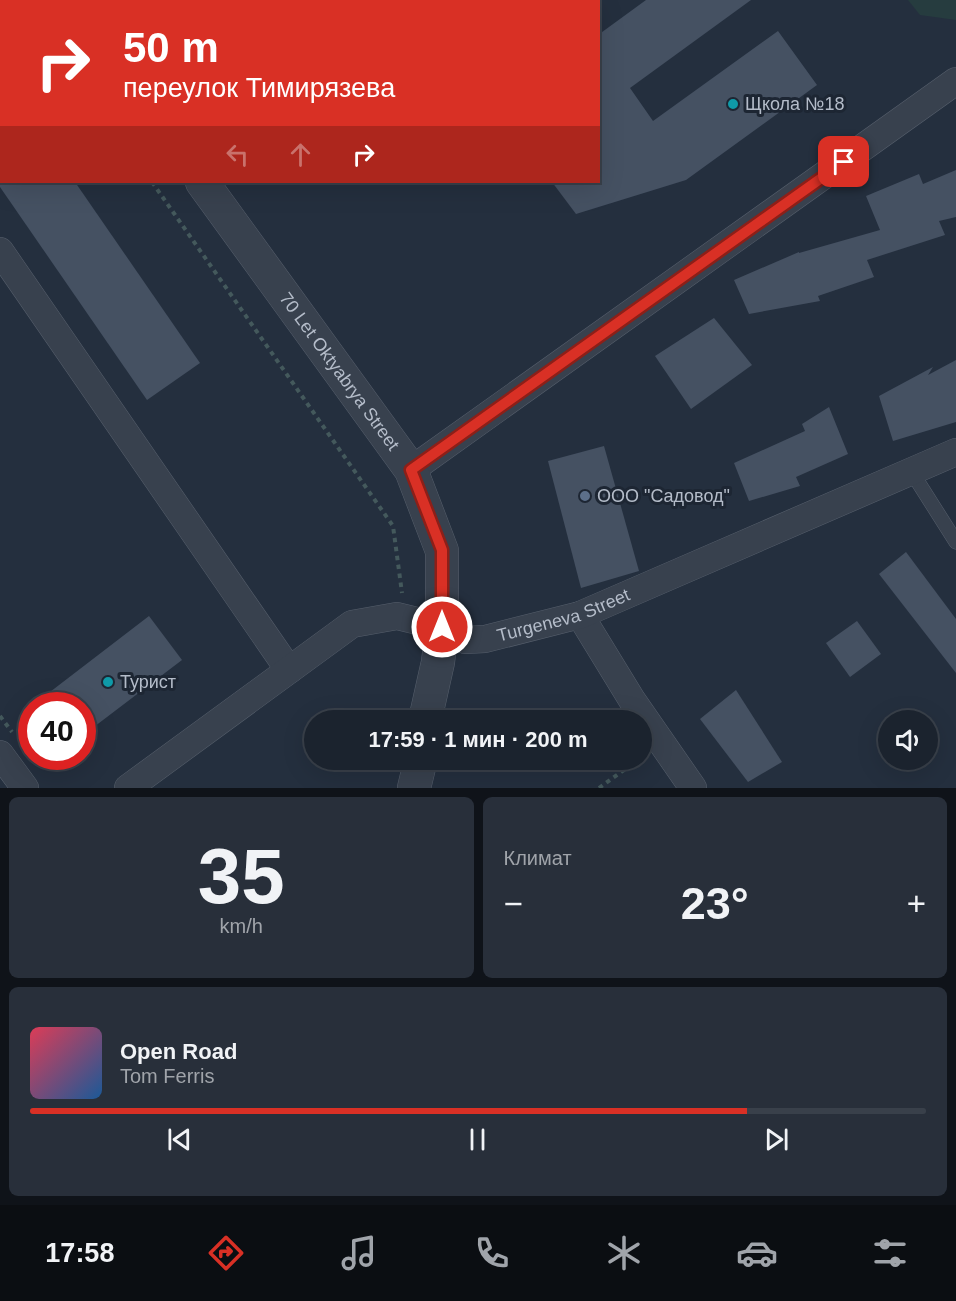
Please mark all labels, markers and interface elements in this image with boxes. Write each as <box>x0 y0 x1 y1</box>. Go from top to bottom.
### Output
icon: right <box>24 24 102 102</box>
text: 50 m <box>123 24 219 71</box>
text: переулок Тимирязева <box>123 73 395 103</box>
place label: Щкола №18 <box>745 94 844 114</box>
marker: Щкола №18 <box>726 97 740 111</box>
pin <box>818 136 869 187</box>
icon: left <box>221 138 254 171</box>
icon: ahead <box>284 138 317 171</box>
icon: right <box>347 138 380 171</box>
icon: arrive <box>827 145 860 178</box>
street label: 70 Let Oktyabrya Street <box>275 289 403 454</box>
place label: ООО "Садовод" <box>597 486 730 506</box>
marker: ООО "Садовод" <box>578 489 592 503</box>
street label: Turgeneva Street <box>495 585 633 646</box>
position arrow <box>410 595 474 659</box>
place label: Турист <box>120 672 176 692</box>
marker: Турист <box>101 675 115 689</box>
speed limit sign: 40 <box>18 692 96 770</box>
map controls <box>878 710 938 770</box>
button: sound <box>878 710 938 770</box>
text: 17:59 · 1 мин · 200 m <box>368 727 588 752</box>
text: 35 <box>198 832 285 920</box>
text: Климат <box>504 847 572 869</box>
text: 23° <box>681 878 749 929</box>
text: − <box>504 885 523 922</box>
text: + <box>907 885 926 922</box>
text: km/h <box>220 915 263 937</box>
text: Open Road <box>120 1039 237 1064</box>
text: Tom Ferris <box>120 1065 214 1087</box>
icon: previous <box>163 1123 196 1156</box>
icon: pause <box>461 1123 494 1156</box>
icon: next <box>760 1123 793 1156</box>
icon: directions <box>205 1232 247 1274</box>
icon: music <box>338 1232 380 1274</box>
icon: phone <box>471 1232 513 1274</box>
icon: climate <box>603 1232 645 1274</box>
icon: car <box>736 1232 778 1274</box>
icon: filters <box>869 1232 911 1274</box>
text: 17:58 <box>45 1238 114 1268</box>

